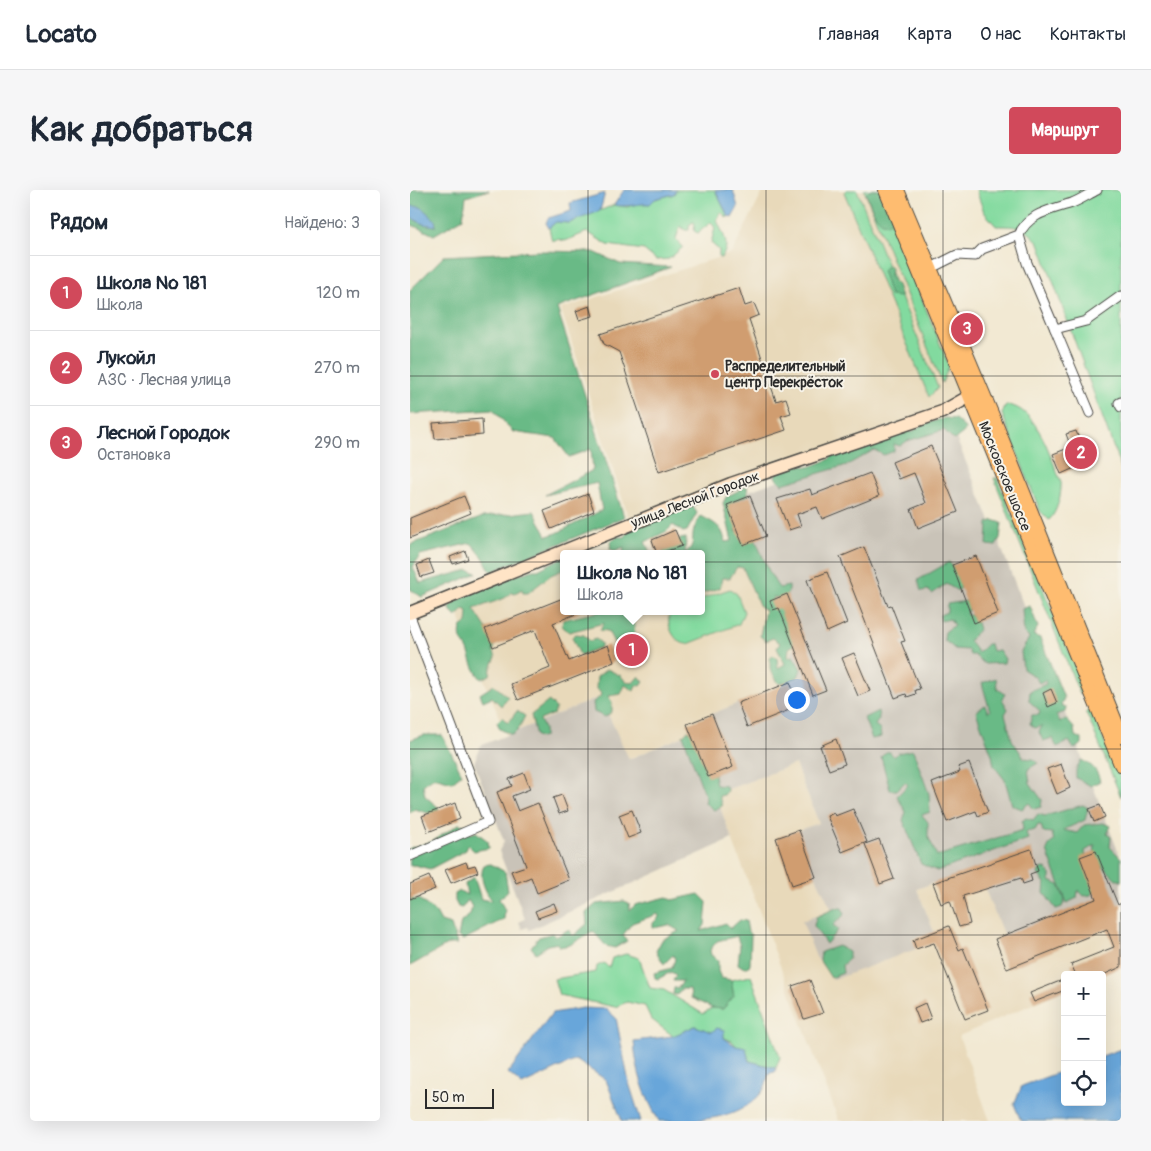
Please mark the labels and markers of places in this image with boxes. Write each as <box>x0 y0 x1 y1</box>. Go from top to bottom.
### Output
pin: 3 <box>951 310 983 348</box>
place label: Распределительный центр Перекрёсток <box>725 358 846 391</box>
marker: Распределительный центр Перекрёсток <box>709 368 721 380</box>
pin: 2 <box>1065 434 1097 472</box>
pin: 1 <box>616 631 648 669</box>

